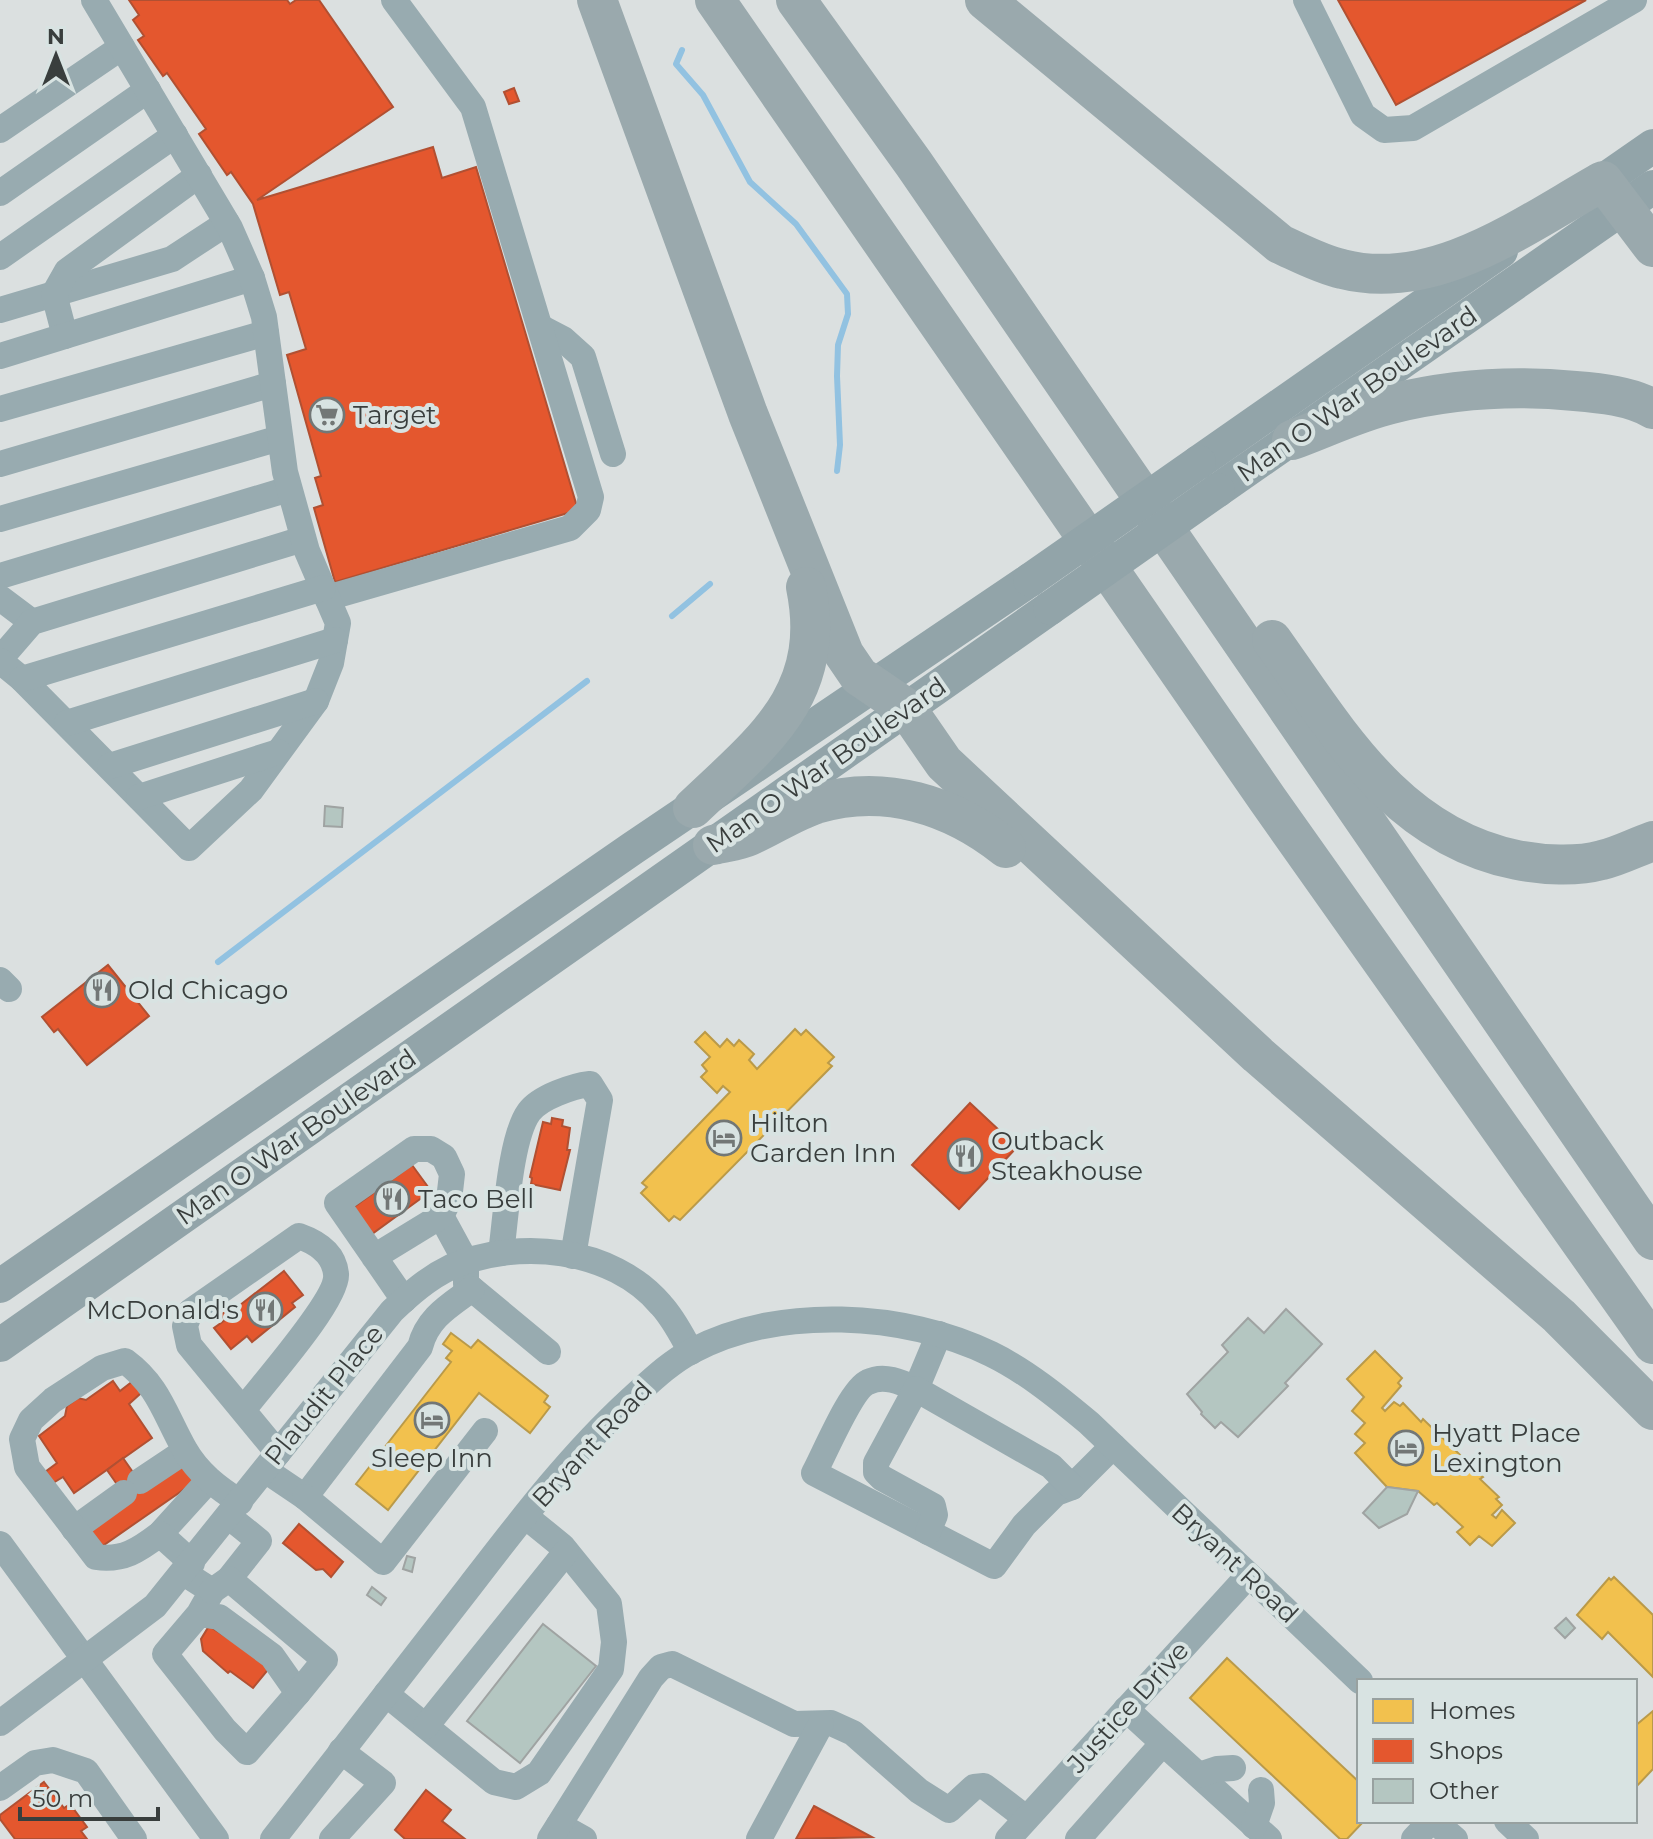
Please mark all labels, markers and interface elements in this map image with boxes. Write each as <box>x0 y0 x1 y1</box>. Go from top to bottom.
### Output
north arrow <box>16 16 96 96</box>
text: N <box>47 23 65 50</box>
street label: Man O War Boulevard <box>1231 299 1483 489</box>
supermarket icon: Target <box>308 396 346 434</box>
place label: Target <box>353 399 437 431</box>
street label: Man O War Boulevard <box>700 670 952 860</box>
restaurant icon: Old Chicago <box>83 971 121 1009</box>
place label: Old Chicago <box>128 974 288 1006</box>
street label: Man O War Boulevard <box>170 1042 422 1232</box>
place label: Hilton Garden Inn <box>750 1107 896 1169</box>
hotel icon: Hilton Garden Inn <box>705 1119 743 1157</box>
place label: Outback Steakhouse <box>991 1125 1143 1187</box>
restaurant icon: Outback Steakhouse <box>946 1137 984 1175</box>
restaurant icon: Taco Bell <box>373 1180 411 1218</box>
place label: Taco Bell <box>418 1183 534 1215</box>
restaurant icon: McDonald's <box>246 1291 284 1329</box>
place label: McDonald's <box>86 1294 239 1326</box>
street label: Plaudit Place <box>258 1318 390 1472</box>
street label: Bryant Road <box>525 1374 659 1514</box>
hotel icon: Sleep Inn <box>413 1401 451 1439</box>
place label: Hyatt Place Lexington <box>1432 1417 1581 1479</box>
hotel icon: Hyatt Place Lexington <box>1387 1429 1425 1467</box>
place label: Sleep Inn <box>371 1442 493 1474</box>
street label: Bryant Road <box>1165 1496 1305 1630</box>
street label: Justice Drive <box>1060 1635 1195 1780</box>
legend <box>1357 1679 1637 1823</box>
text: Homes <box>1429 1696 1515 1725</box>
text: Shops <box>1429 1736 1503 1765</box>
scale bar <box>20 1771 158 1821</box>
text: Other <box>1429 1776 1499 1805</box>
text: 50 m <box>32 1784 93 1813</box>

